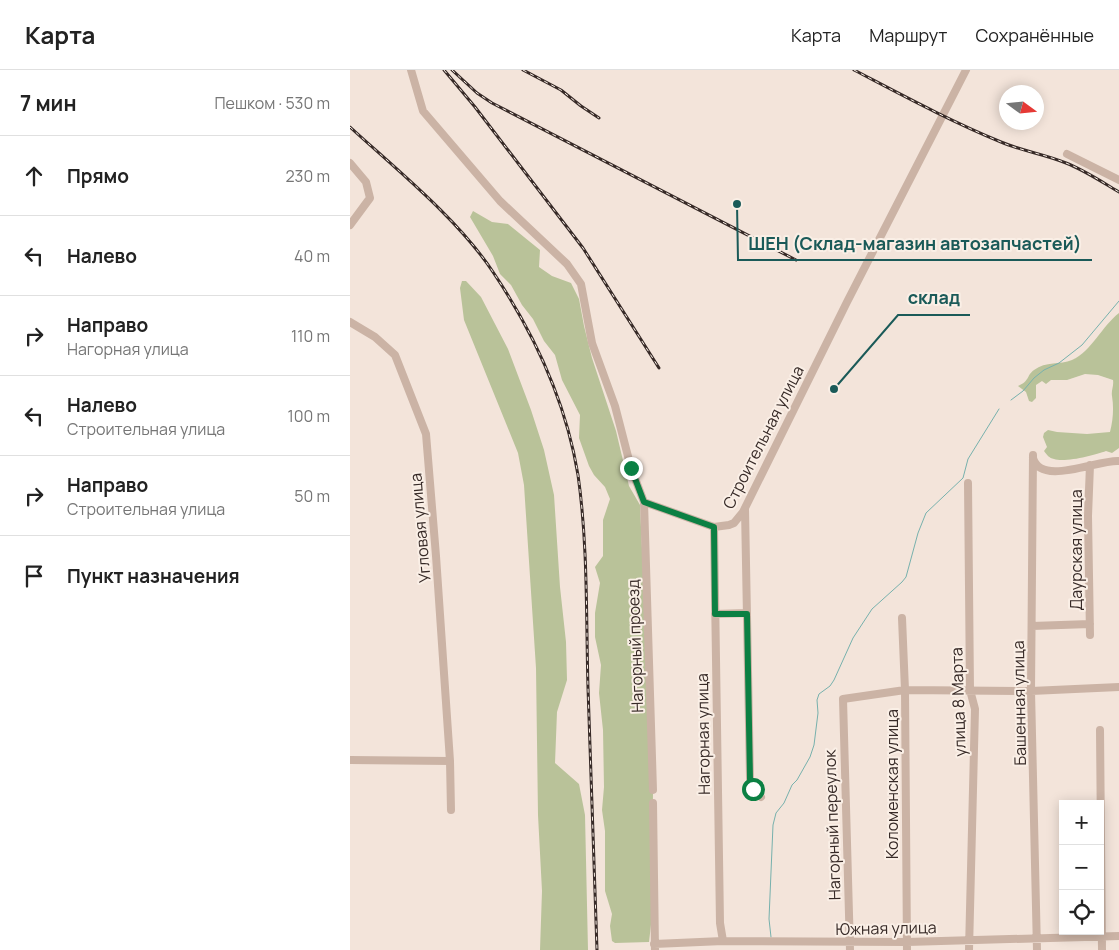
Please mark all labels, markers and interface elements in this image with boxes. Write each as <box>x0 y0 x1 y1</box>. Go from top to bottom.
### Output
text: Карта <box>25 18 95 51</box>
text: Карта <box>791 23 841 47</box>
text: Маршрут <box>869 23 947 47</box>
text: Сохранённые <box>975 23 1094 47</box>
north arrow <box>999 85 1044 130</box>
text: 7 мин <box>20 89 76 117</box>
text: Пешком · 530 m <box>215 92 330 114</box>
icon: ahead <box>20 162 48 190</box>
text: Прямо <box>67 163 129 189</box>
text: 230 m <box>286 165 330 187</box>
callout: ШЕН (Склад-магазин автозапчастей) <box>738 227 1092 260</box>
text: ШЕН (Склад-магазин автозапчастей) <box>748 231 1082 255</box>
icon: left <box>20 242 48 270</box>
text: Налево <box>67 243 137 269</box>
text: 40 m <box>294 245 330 267</box>
callout: склад <box>898 282 970 315</box>
text: склад <box>908 285 960 309</box>
text: Направо <box>67 312 148 338</box>
icon: right <box>20 322 48 350</box>
text: 110 m <box>291 325 330 347</box>
text: Нагорная улица <box>67 338 189 360</box>
street label: Строительная улица <box>717 362 809 512</box>
text: Налево <box>67 392 137 418</box>
icon: left <box>20 402 48 430</box>
text: 100 m <box>287 405 330 427</box>
text: Строительная улица <box>67 418 225 440</box>
route end <box>620 457 643 480</box>
text: Направо <box>67 472 148 498</box>
street label: Угловая улица <box>404 472 436 584</box>
icon: right <box>20 482 48 510</box>
text: 50 m <box>294 485 330 507</box>
street label: Даурская улица <box>1065 489 1087 611</box>
text: Строительная улица <box>67 498 225 520</box>
icon: arrive <box>20 562 48 590</box>
text: Пункт назначения <box>67 563 240 589</box>
street label: Нагорный проезд <box>622 579 648 713</box>
street label: Башенная улица <box>1007 640 1031 766</box>
street label: улица 8 Марта <box>945 647 971 757</box>
street label: Нагорная улица <box>691 673 715 795</box>
street label: Коломенская улица <box>881 709 903 859</box>
street label: Нагорный переулок <box>818 748 846 901</box>
route start <box>742 778 765 801</box>
map controls <box>1059 800 1104 935</box>
button: + <box>1059 800 1104 845</box>
button: − <box>1059 845 1104 890</box>
button: locate <box>1059 890 1104 935</box>
street label: Южная улица <box>835 916 937 940</box>

